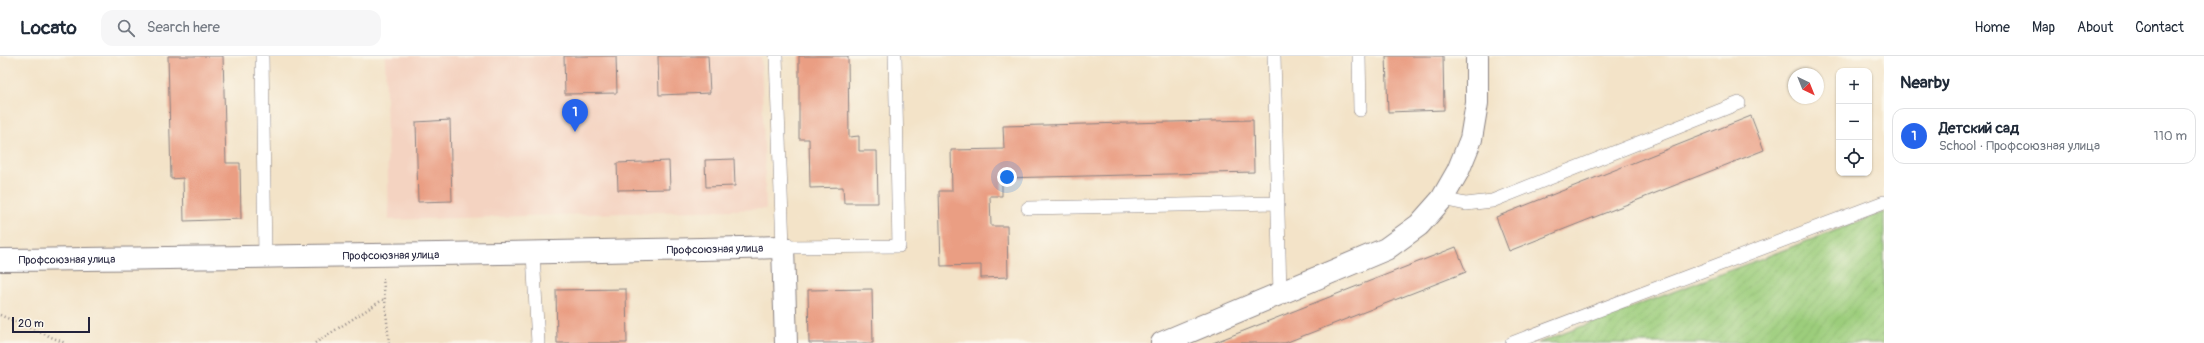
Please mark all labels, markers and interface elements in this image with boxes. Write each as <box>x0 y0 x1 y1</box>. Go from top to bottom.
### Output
search box <box>101 10 381 46</box>
text: Locato <box>20 16 77 40</box>
icon: search <box>115 17 137 39</box>
text: Search here <box>147 18 220 37</box>
text: Home <box>1975 19 2010 36</box>
text: Map <box>2032 19 2055 36</box>
text: About <box>2077 19 2113 36</box>
text: Contact <box>2135 19 2184 36</box>
north arrow <box>1788 68 1824 104</box>
map controls <box>1836 68 1872 176</box>
button: + <box>1836 68 1872 104</box>
text: Nearby <box>1900 72 1949 93</box>
pin: 1 <box>562 99 588 132</box>
button: − <box>1836 104 1872 140</box>
text: Детский сад <box>1939 119 2019 138</box>
text: 1 <box>1911 128 1917 144</box>
text: 110 m <box>2154 128 2187 144</box>
text: School · Профсоюзная улица <box>1939 138 2100 154</box>
button: locate <box>1836 140 1872 176</box>
your location <box>997 167 1017 187</box>
street label: Профсоюзная улица <box>667 242 763 257</box>
street label: Профсоюзная улица <box>343 248 439 263</box>
street label: Профсоюзная улица <box>19 253 115 267</box>
scale bar <box>12 315 90 334</box>
text: 20 m <box>18 317 44 330</box>

